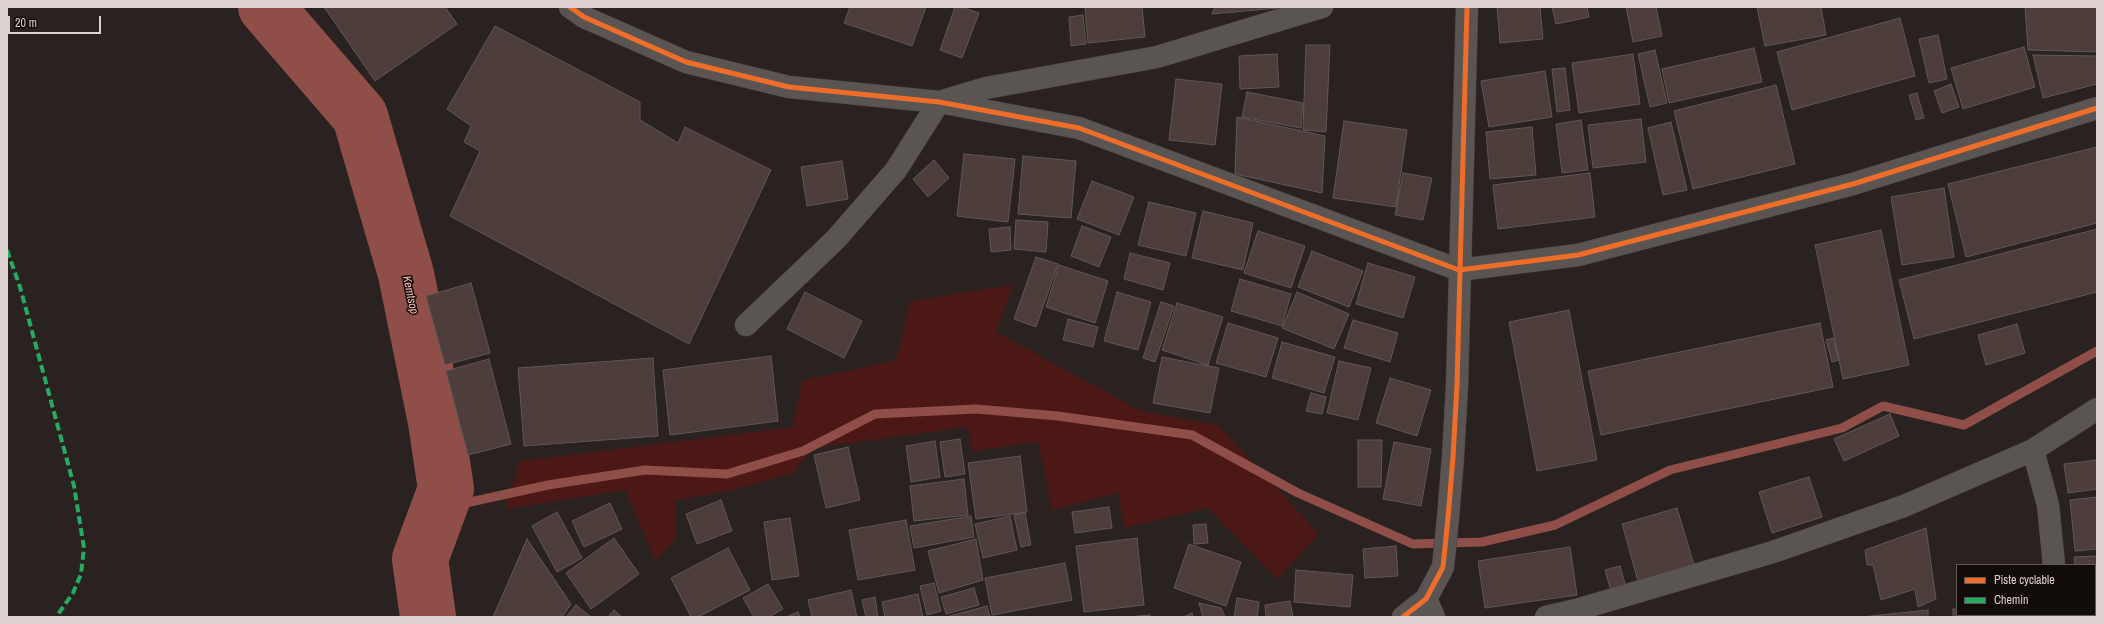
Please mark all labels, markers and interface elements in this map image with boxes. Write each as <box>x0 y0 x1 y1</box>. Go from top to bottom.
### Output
scale bar <box>10 8 103 34</box>
text: 20 m <box>15 15 37 31</box>
water label: Kemtsop <box>399 275 421 315</box>
legend <box>1956 564 2096 616</box>
text: Piste cyclable <box>1994 572 2055 588</box>
text: Chemin <box>1994 592 2028 608</box>

